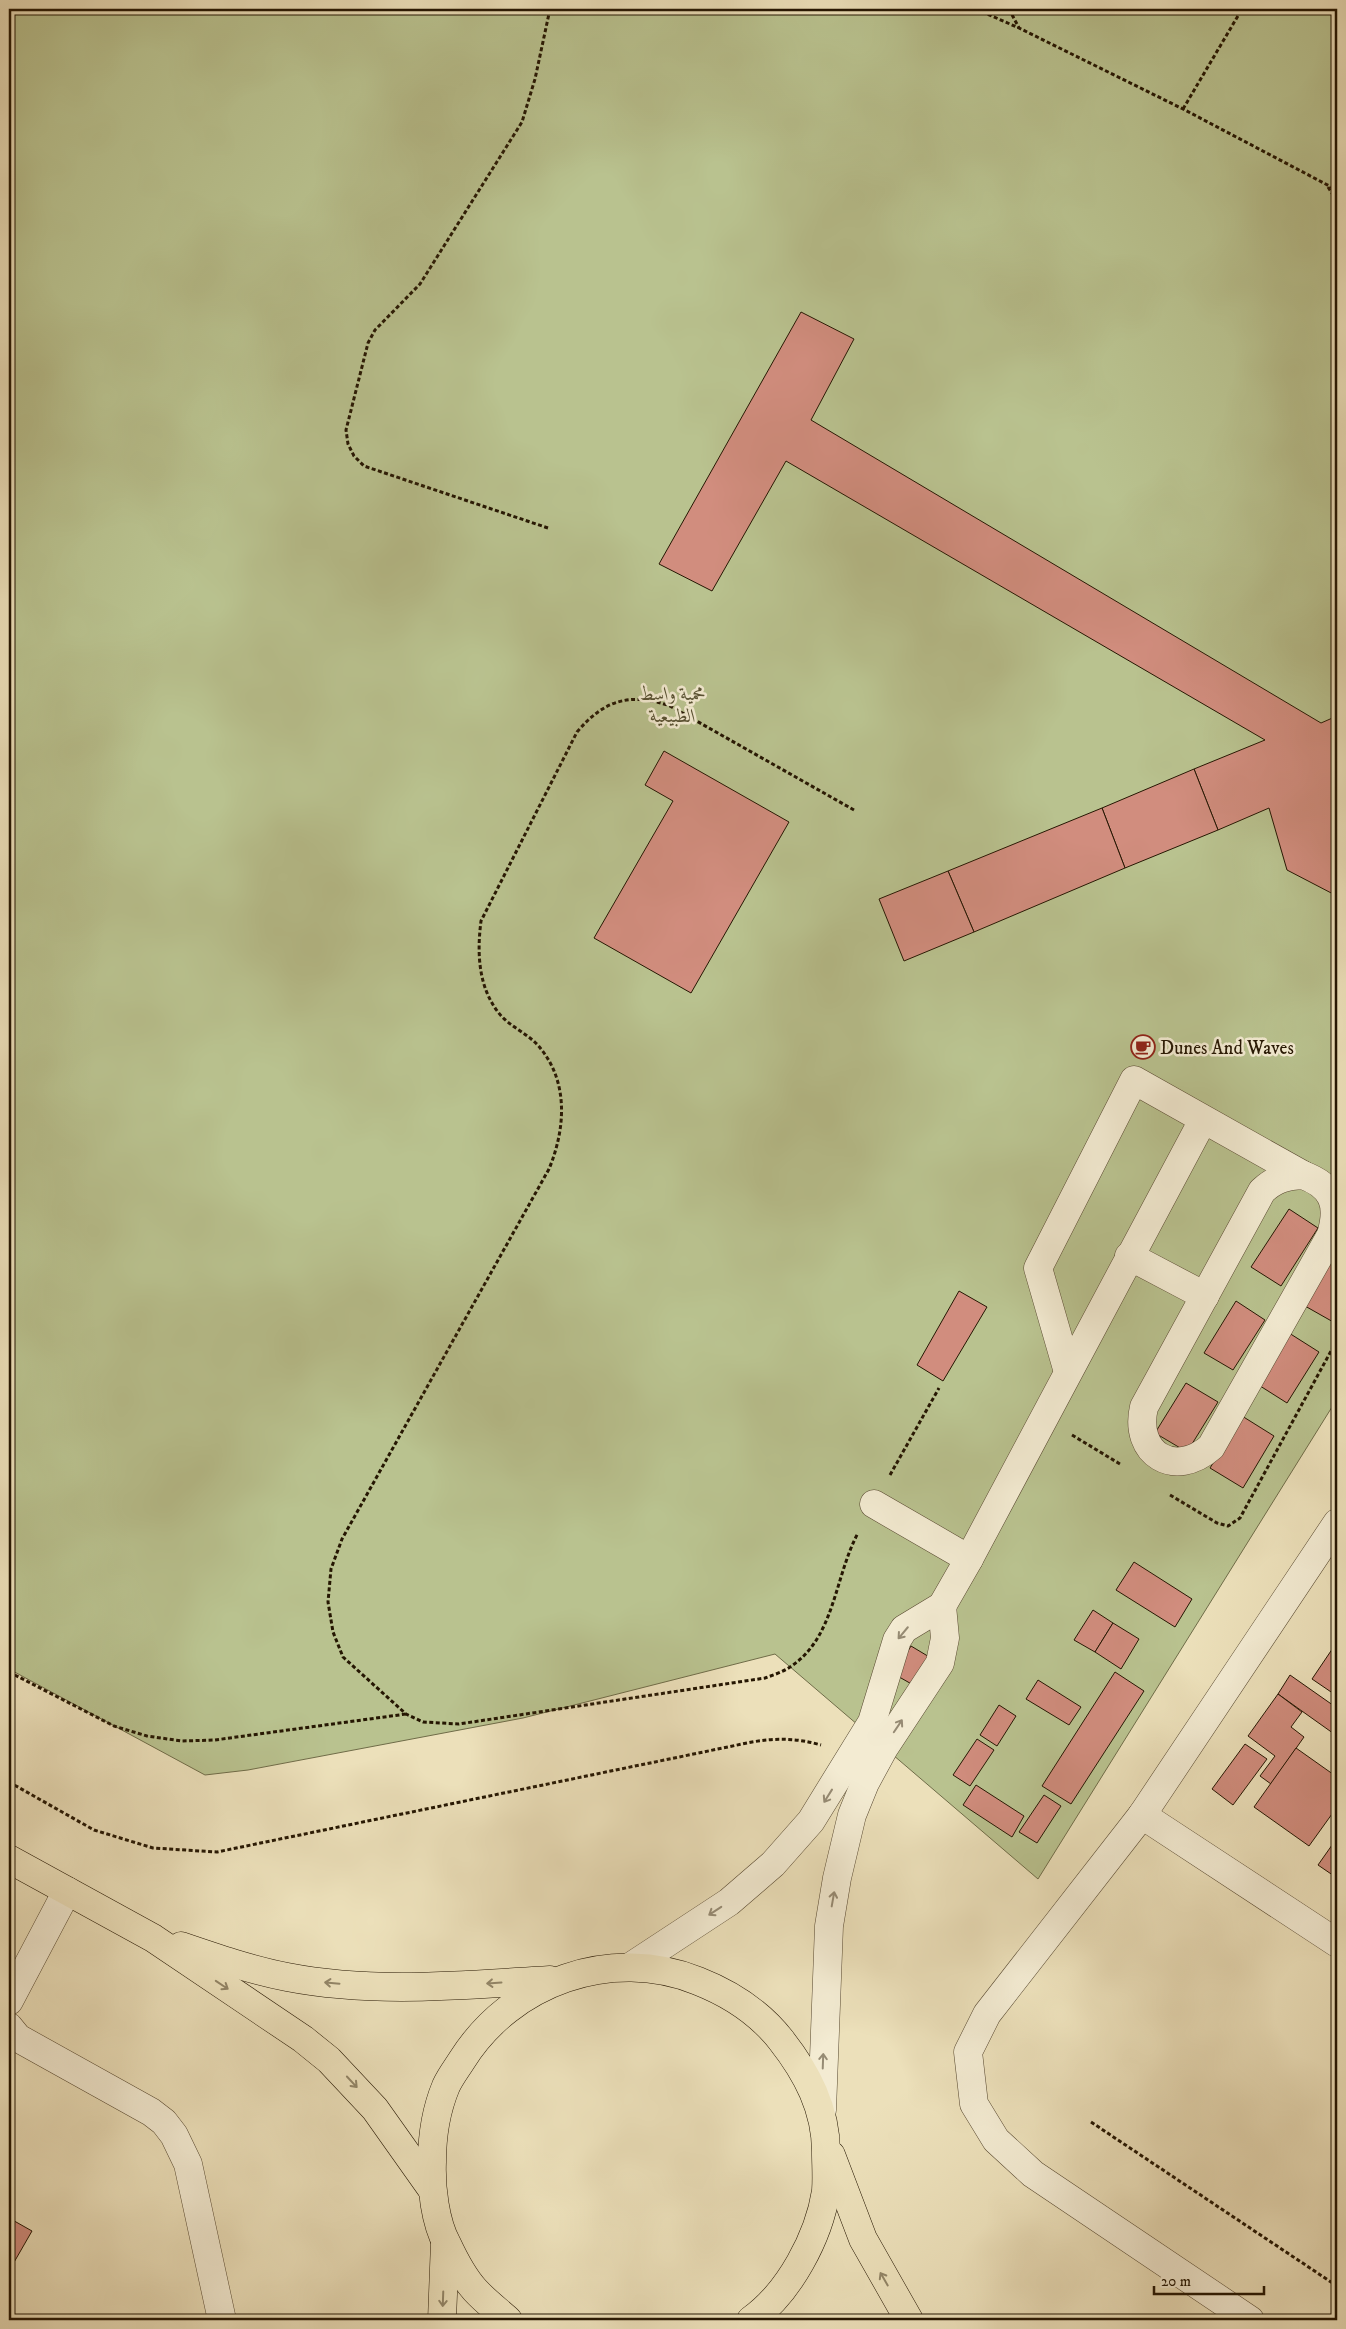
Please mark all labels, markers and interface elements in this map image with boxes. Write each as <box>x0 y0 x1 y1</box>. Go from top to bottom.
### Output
park label: محمية واسط الطبيعية <box>640 683 706 728</box>
cafe icon: Dunes And Waves <box>1130 1034 1156 1060</box>
place label: Dunes And Waves <box>1160 1037 1294 1060</box>
one-way arrow <box>897 1627 908 1640</box>
one-way arrow <box>894 1720 904 1734</box>
one-way arrow <box>822 1788 832 1802</box>
one-way arrow <box>828 1891 838 1907</box>
one-way arrow <box>709 1906 723 1916</box>
one-way arrow <box>324 1978 340 1988</box>
one-way arrow <box>486 1978 502 1988</box>
one-way arrow <box>215 1980 229 1990</box>
one-way arrow <box>819 2053 828 2069</box>
one-way arrow <box>346 2076 358 2089</box>
scale bar <box>1154 2264 1264 2296</box>
one-way arrow <box>879 2271 889 2286</box>
text: 20 m <box>1161 2272 1191 2291</box>
one-way arrow <box>439 2291 448 2307</box>

